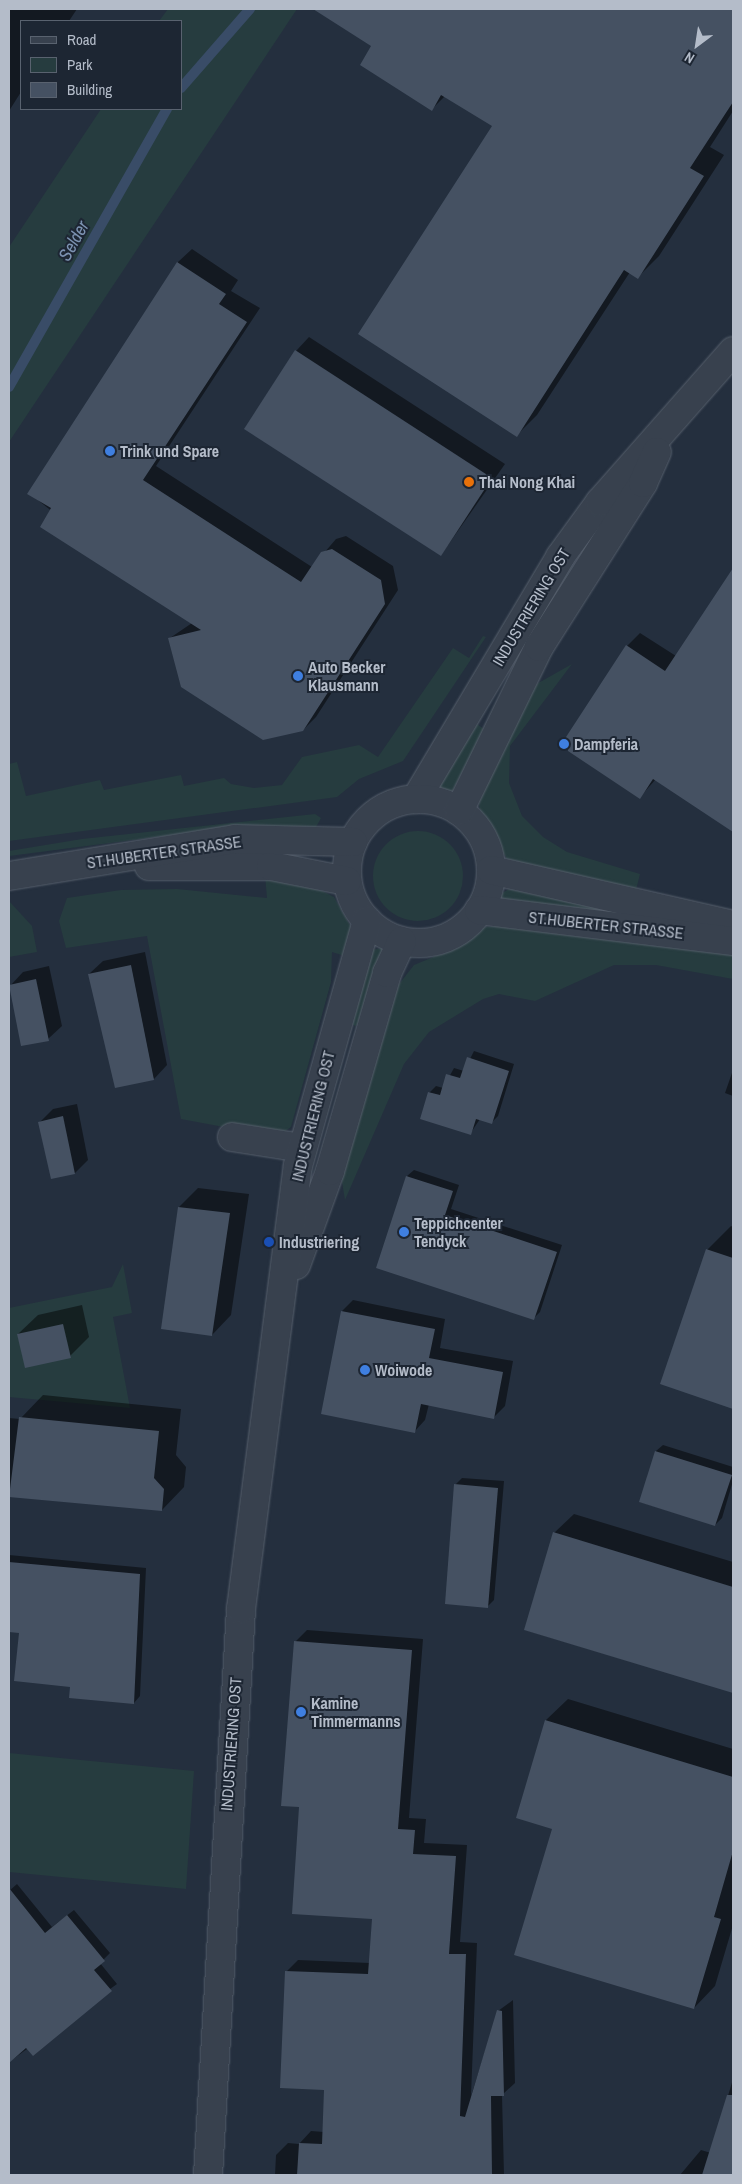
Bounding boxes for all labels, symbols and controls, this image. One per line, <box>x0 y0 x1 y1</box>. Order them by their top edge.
legend <box>20 20 182 110</box>
north arrow <box>672 20 722 70</box>
text: Road <box>67 29 96 50</box>
text: N <box>681 48 697 68</box>
text: Park <box>67 54 92 75</box>
text: Building <box>67 79 112 100</box>
water label: Selder <box>54 217 94 265</box>
place label: Trink und Spare <box>120 441 219 461</box>
marker: Trink und Spare <box>104 445 116 457</box>
place label: Thai Nong Khai <box>479 472 575 492</box>
marker: Thai Nong Khai <box>463 476 475 488</box>
street label: INDUSTRIERING OST <box>488 545 574 669</box>
place label: Auto Becker Klausmann <box>308 657 385 695</box>
marker: Auto Becker Klausmann <box>292 670 304 682</box>
place label: Dampferia <box>574 734 638 754</box>
marker: Dampferia <box>558 738 570 750</box>
street label: ST.HUBERTER STRASSE <box>86 832 242 872</box>
street label: ST.HUBERTER STRASSE <box>528 907 684 943</box>
street label: INDUSTRIERING OST <box>287 1049 339 1183</box>
place label: Teppichcenter Tendyck <box>414 1213 503 1251</box>
marker: Teppichcenter Tendyck <box>398 1226 410 1238</box>
place label: Industriering <box>279 1232 359 1252</box>
marker: Industriering <box>263 1236 275 1248</box>
place label: Woiwode <box>375 1360 432 1380</box>
marker: Woiwode <box>359 1364 371 1376</box>
street label: INDUSTRIERING OST <box>217 1676 245 1812</box>
place label: Kamine Timmermanns <box>311 1693 400 1731</box>
marker: Kamine Timmermanns <box>295 1706 307 1718</box>

